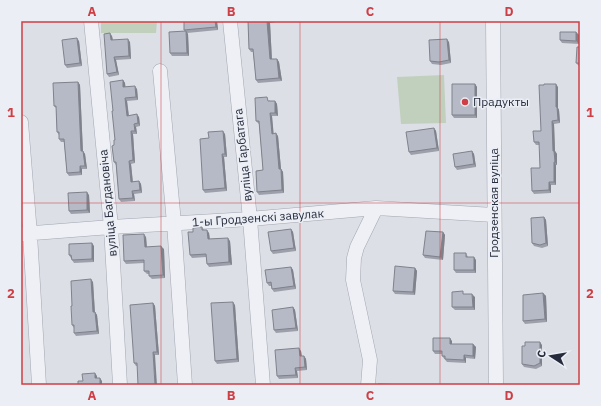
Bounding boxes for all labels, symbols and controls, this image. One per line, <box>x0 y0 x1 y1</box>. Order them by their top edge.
text: A <box>88 3 97 20</box>
text: B <box>227 3 236 20</box>
text: C <box>366 3 375 20</box>
text: D <box>504 3 514 20</box>
place label: Прадукты <box>473 94 529 109</box>
marker: Прадукты <box>460 97 470 107</box>
text: 1 <box>7 104 15 121</box>
text: 1 <box>586 104 594 121</box>
street label: вуліца Гарбатага <box>230 107 255 202</box>
street label: вуліца Багдановіча <box>95 148 120 257</box>
street label: Гродзенская вуліца <box>486 148 501 258</box>
street label: 1-ы Гродзенскі завулак <box>191 205 325 230</box>
text: 2 <box>7 285 15 302</box>
text: 2 <box>586 285 594 302</box>
north arrow <box>531 336 571 376</box>
text: С <box>534 349 549 359</box>
text: A <box>88 387 97 404</box>
text: B <box>227 387 236 404</box>
text: C <box>366 387 375 404</box>
text: D <box>504 387 514 404</box>

